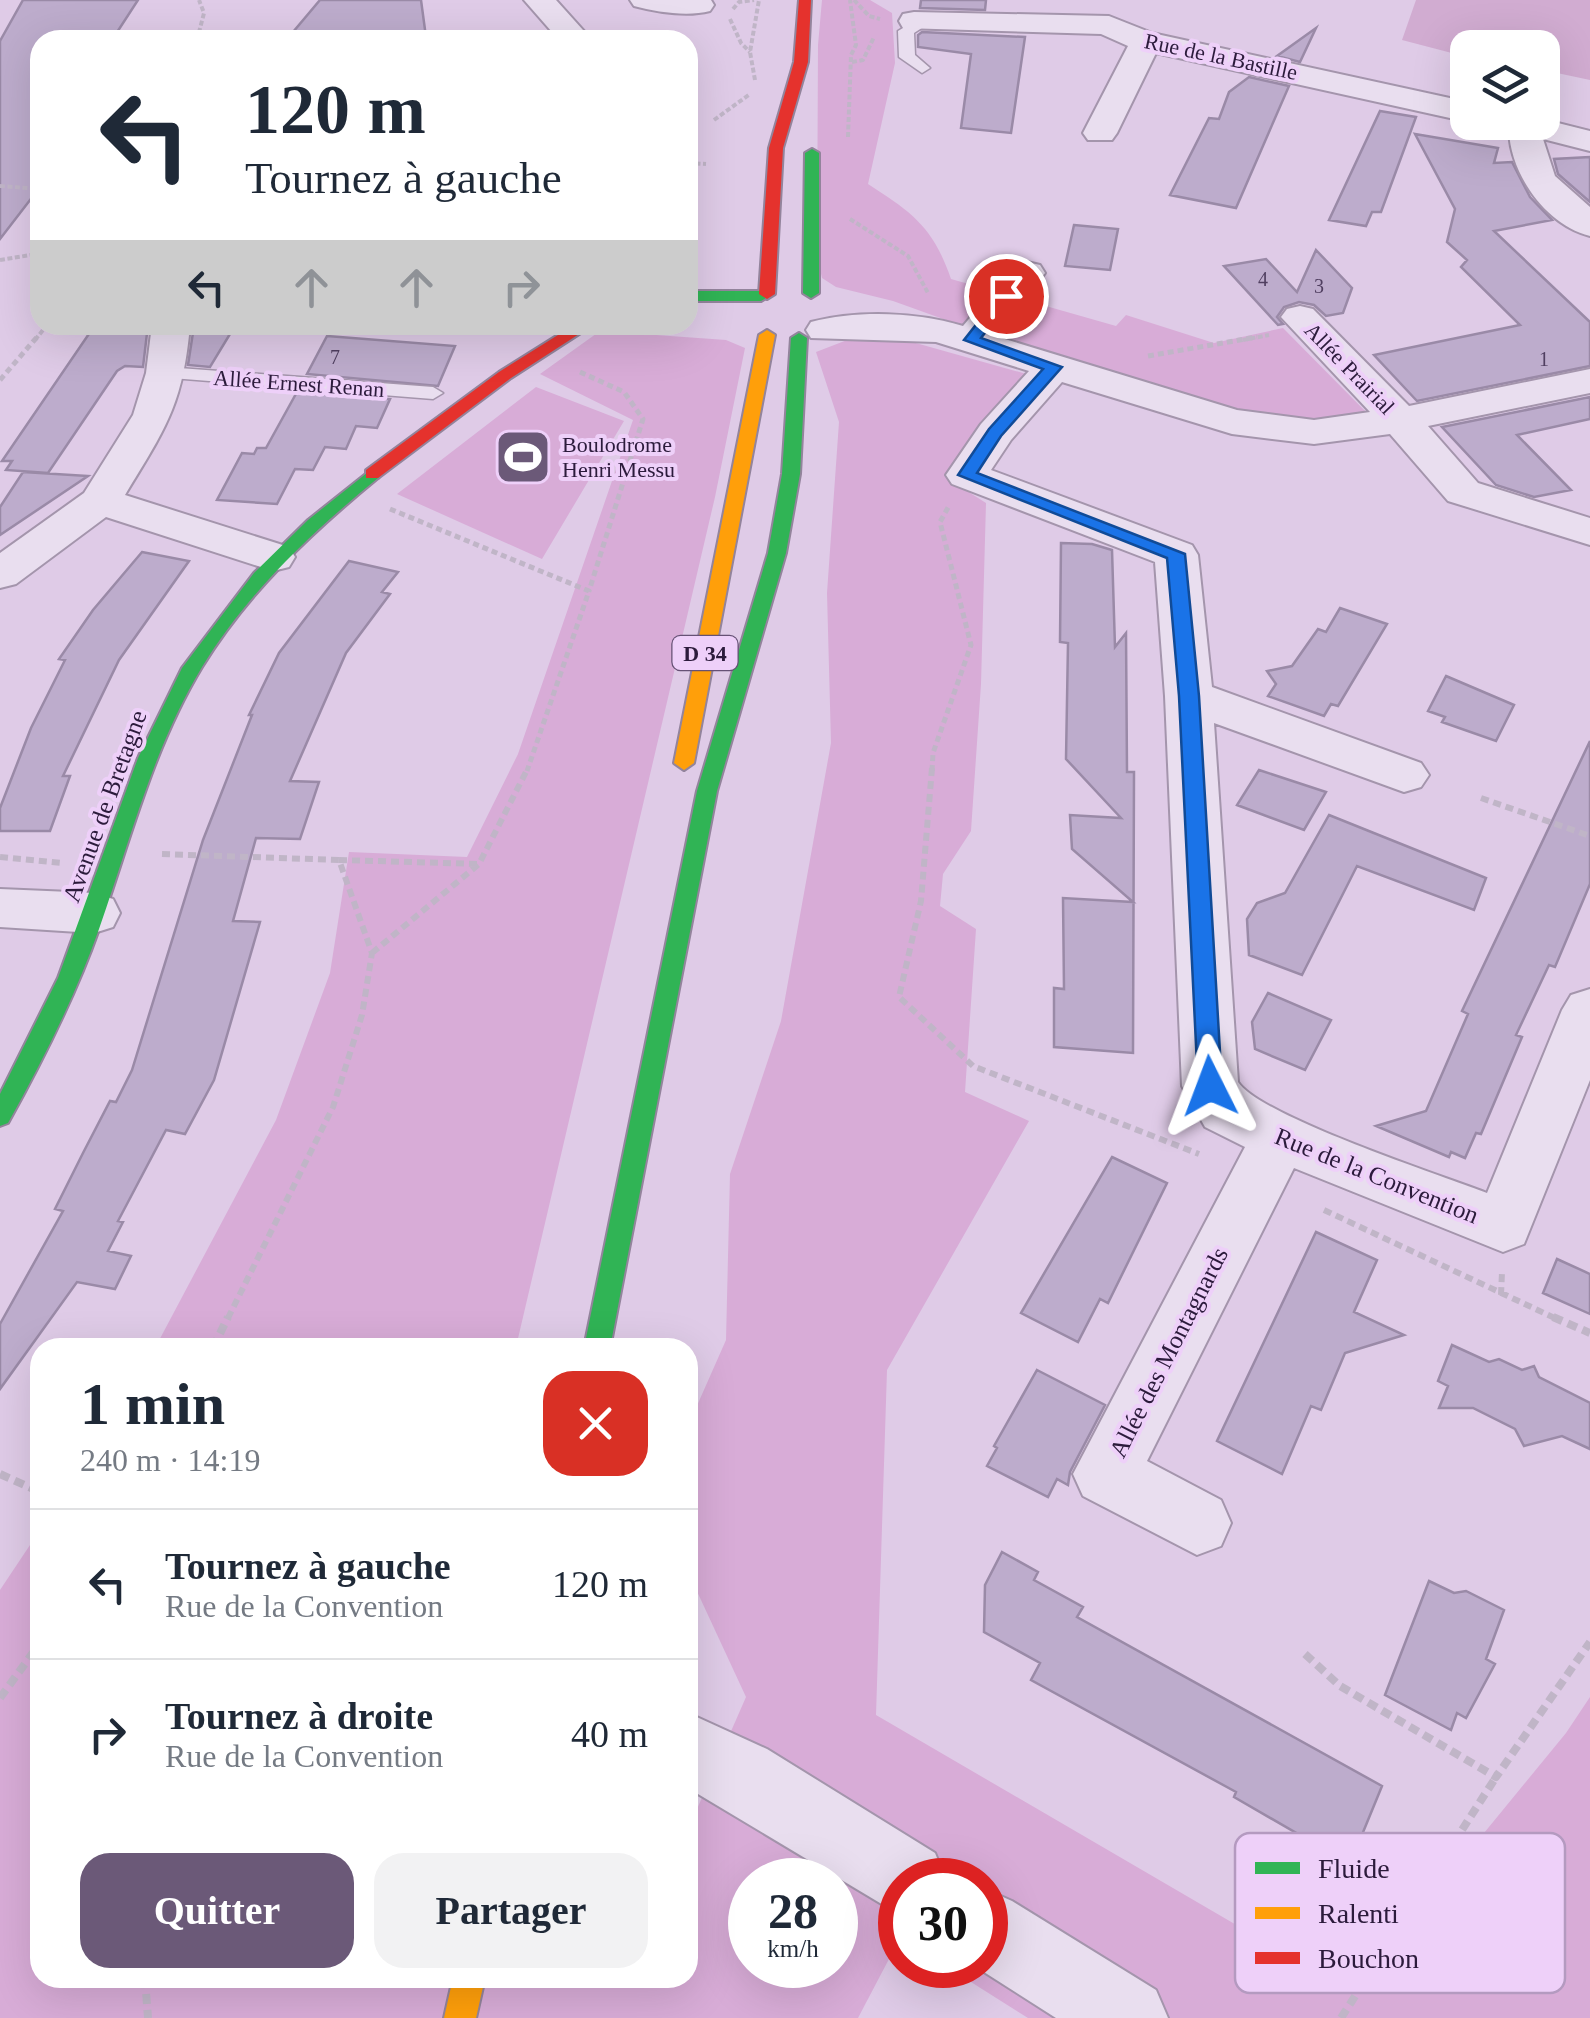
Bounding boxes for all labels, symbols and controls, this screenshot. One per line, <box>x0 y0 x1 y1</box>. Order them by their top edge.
street label: Rue de la Bastille <box>1142 28 1300 85</box>
map controls <box>1450 30 1560 140</box>
button: layers <box>1450 30 1560 140</box>
icon: left <box>80 70 210 200</box>
text: 120 m <box>245 71 426 148</box>
text: Tournez à gauche <box>245 153 562 203</box>
pin <box>964 254 1049 339</box>
icon: left <box>179 260 234 315</box>
icon: ahead <box>284 260 339 315</box>
icon: ahead <box>389 260 444 315</box>
icon: right <box>494 260 549 315</box>
house number: 4 <box>1258 268 1268 290</box>
icon: arrive <box>979 269 1034 324</box>
house number: 3 <box>1314 275 1324 297</box>
street label: Allée Prairial <box>1300 317 1400 419</box>
house number: 7 <box>330 346 340 368</box>
house number: 1 <box>1539 348 1549 370</box>
street label: Allée Ernest Renan <box>213 365 385 402</box>
sports icon: Boulodrome Henri Messu <box>493 427 553 487</box>
place label: Boulodrome Henri Messu <box>562 432 675 482</box>
road number: D 34 <box>672 636 738 670</box>
street label: Avenue de Bretagne <box>57 707 152 906</box>
position arrow <box>1158 1034 1262 1138</box>
street label: Rue de la Convention <box>1271 1122 1483 1229</box>
street label: Allée des Montagnards <box>1104 1243 1233 1462</box>
text: 1 min <box>80 1371 225 1437</box>
button: close <box>543 1371 648 1476</box>
text: 240 m · 14:19 <box>80 1442 260 1478</box>
text: Tournez à gauche <box>165 1545 451 1587</box>
icon: left <box>80 1557 135 1612</box>
text: 120 m <box>552 1563 648 1605</box>
text: Rue de la Convention <box>165 1588 443 1624</box>
text: Tournez à droite <box>165 1695 433 1737</box>
icon: right <box>80 1707 135 1762</box>
text: 40 m <box>571 1713 648 1755</box>
text: Rue de la Convention <box>165 1738 443 1774</box>
legend <box>1235 1833 1565 1993</box>
button: Quitter <box>80 1853 354 1968</box>
button: Partager <box>374 1853 648 1968</box>
text: Fluide <box>1318 1853 1390 1884</box>
speed limit sign: 30 <box>878 1858 1008 1988</box>
text: 28 <box>768 1883 818 1939</box>
text: Ralenti <box>1318 1898 1399 1929</box>
text: km/h <box>767 1935 819 1962</box>
text: Bouchon <box>1318 1943 1419 1974</box>

